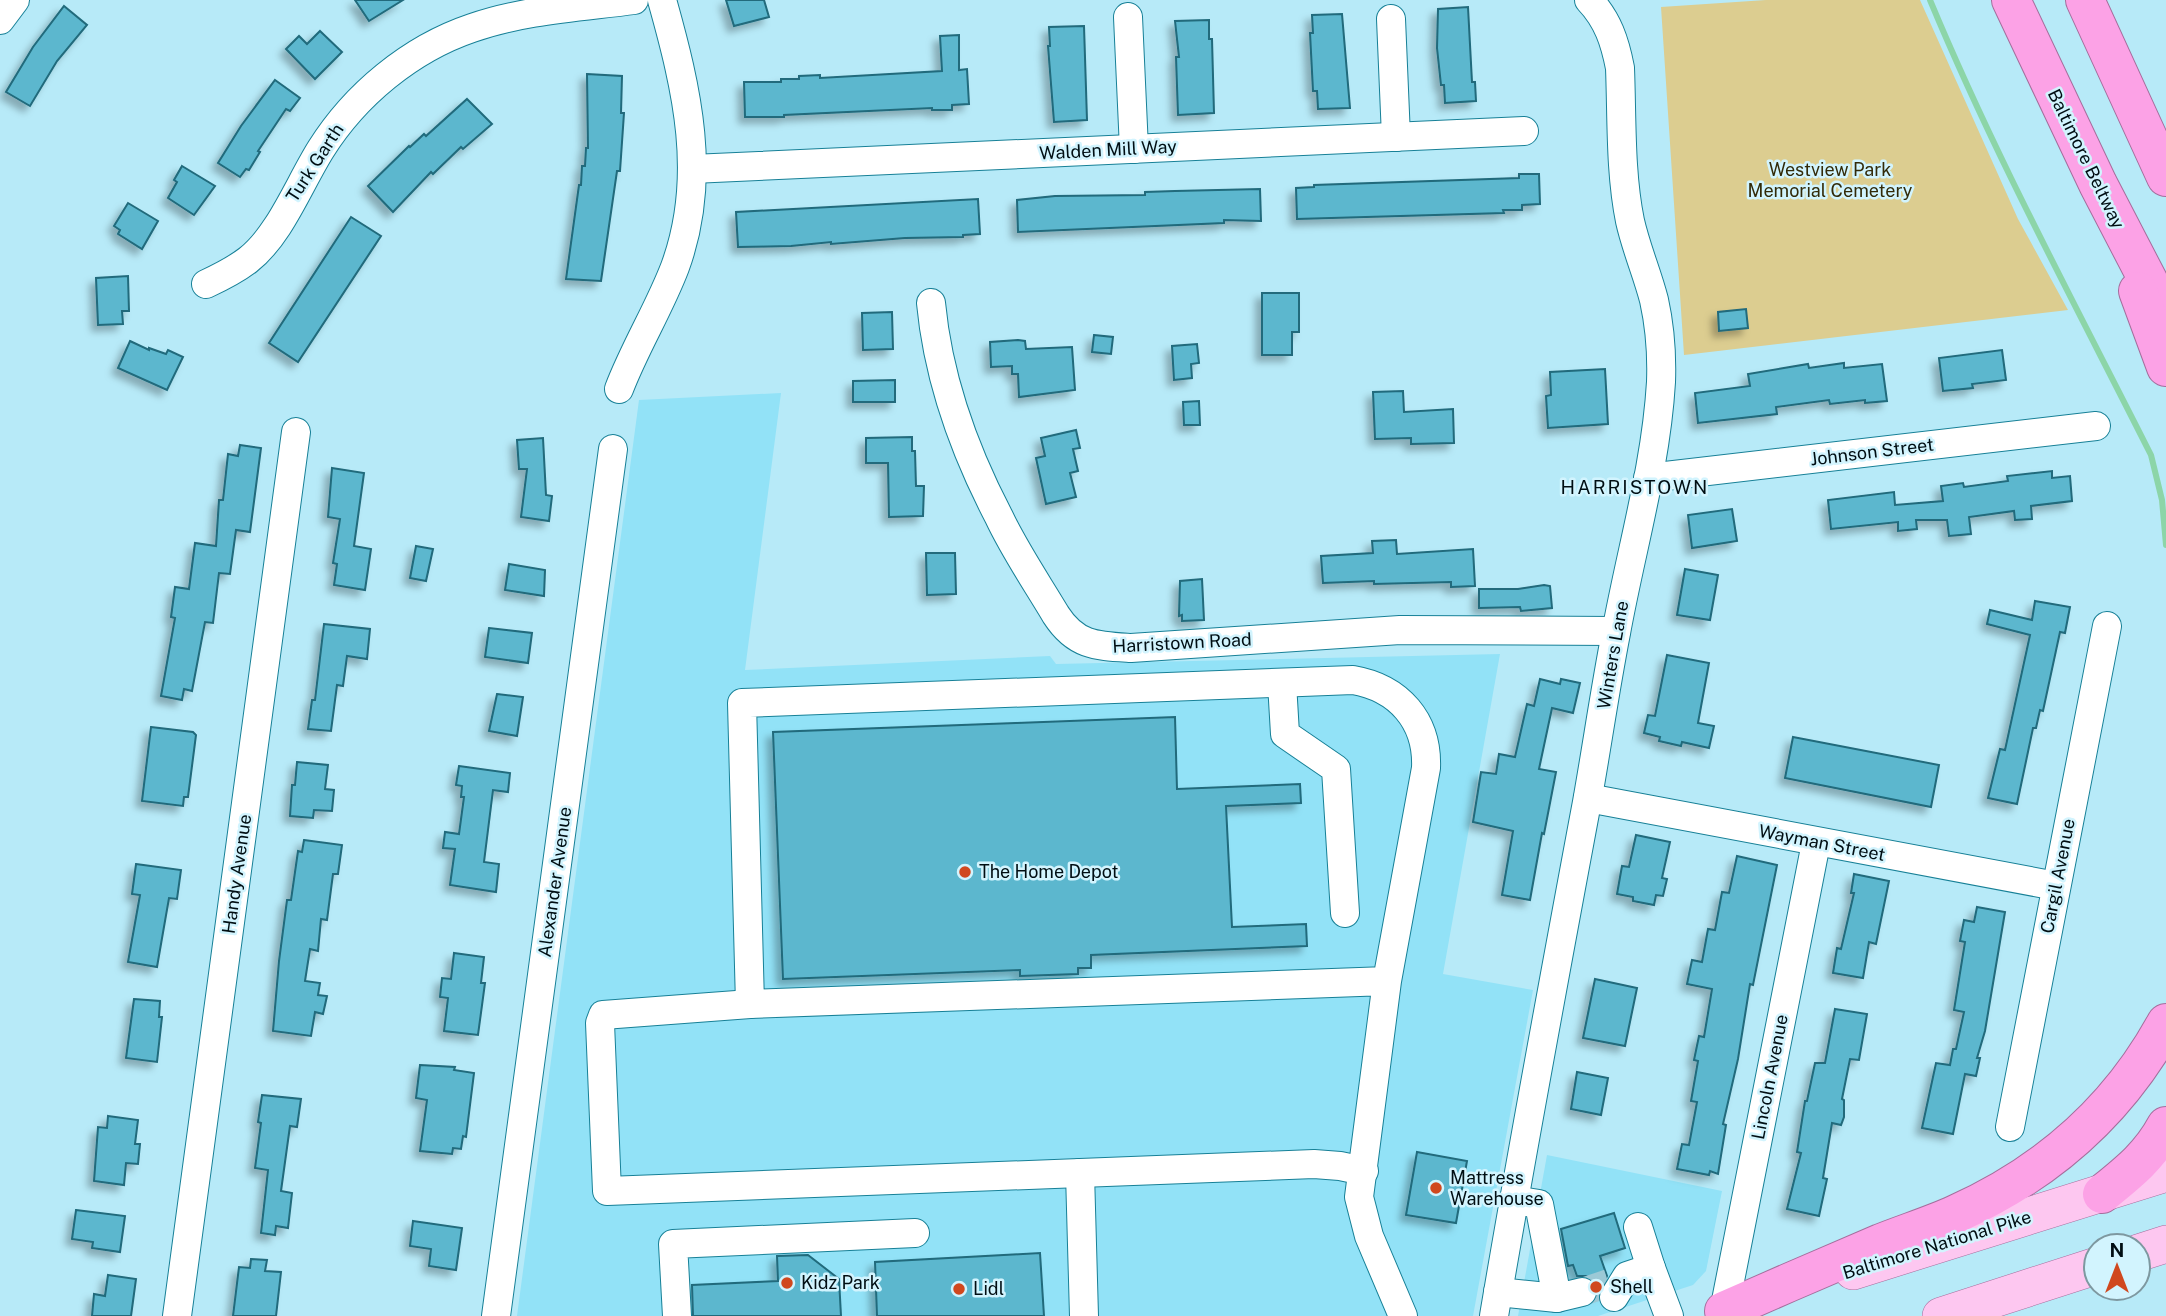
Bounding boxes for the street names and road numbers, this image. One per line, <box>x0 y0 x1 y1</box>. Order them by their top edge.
street label: Baltimore Beltway <box>2044 86 2130 232</box>
street label: Turk Garth <box>282 120 348 206</box>
street label: Walden Mill Way <box>1039 135 1178 164</box>
street label: Johnson Street <box>1809 433 1935 470</box>
street label: Winters Lane <box>1593 599 1632 711</box>
street label: Harristown Road <box>1112 628 1252 657</box>
street label: Alexander Avenue <box>534 805 575 958</box>
street label: Handy Avenue <box>218 813 255 935</box>
street label: Cargil Avenue <box>2036 817 2079 935</box>
street label: Wayman Street <box>1757 820 1887 865</box>
street label: Lincoln Avenue <box>1747 1012 1792 1141</box>
street label: Baltimore National Pike <box>1840 1206 2034 1283</box>

